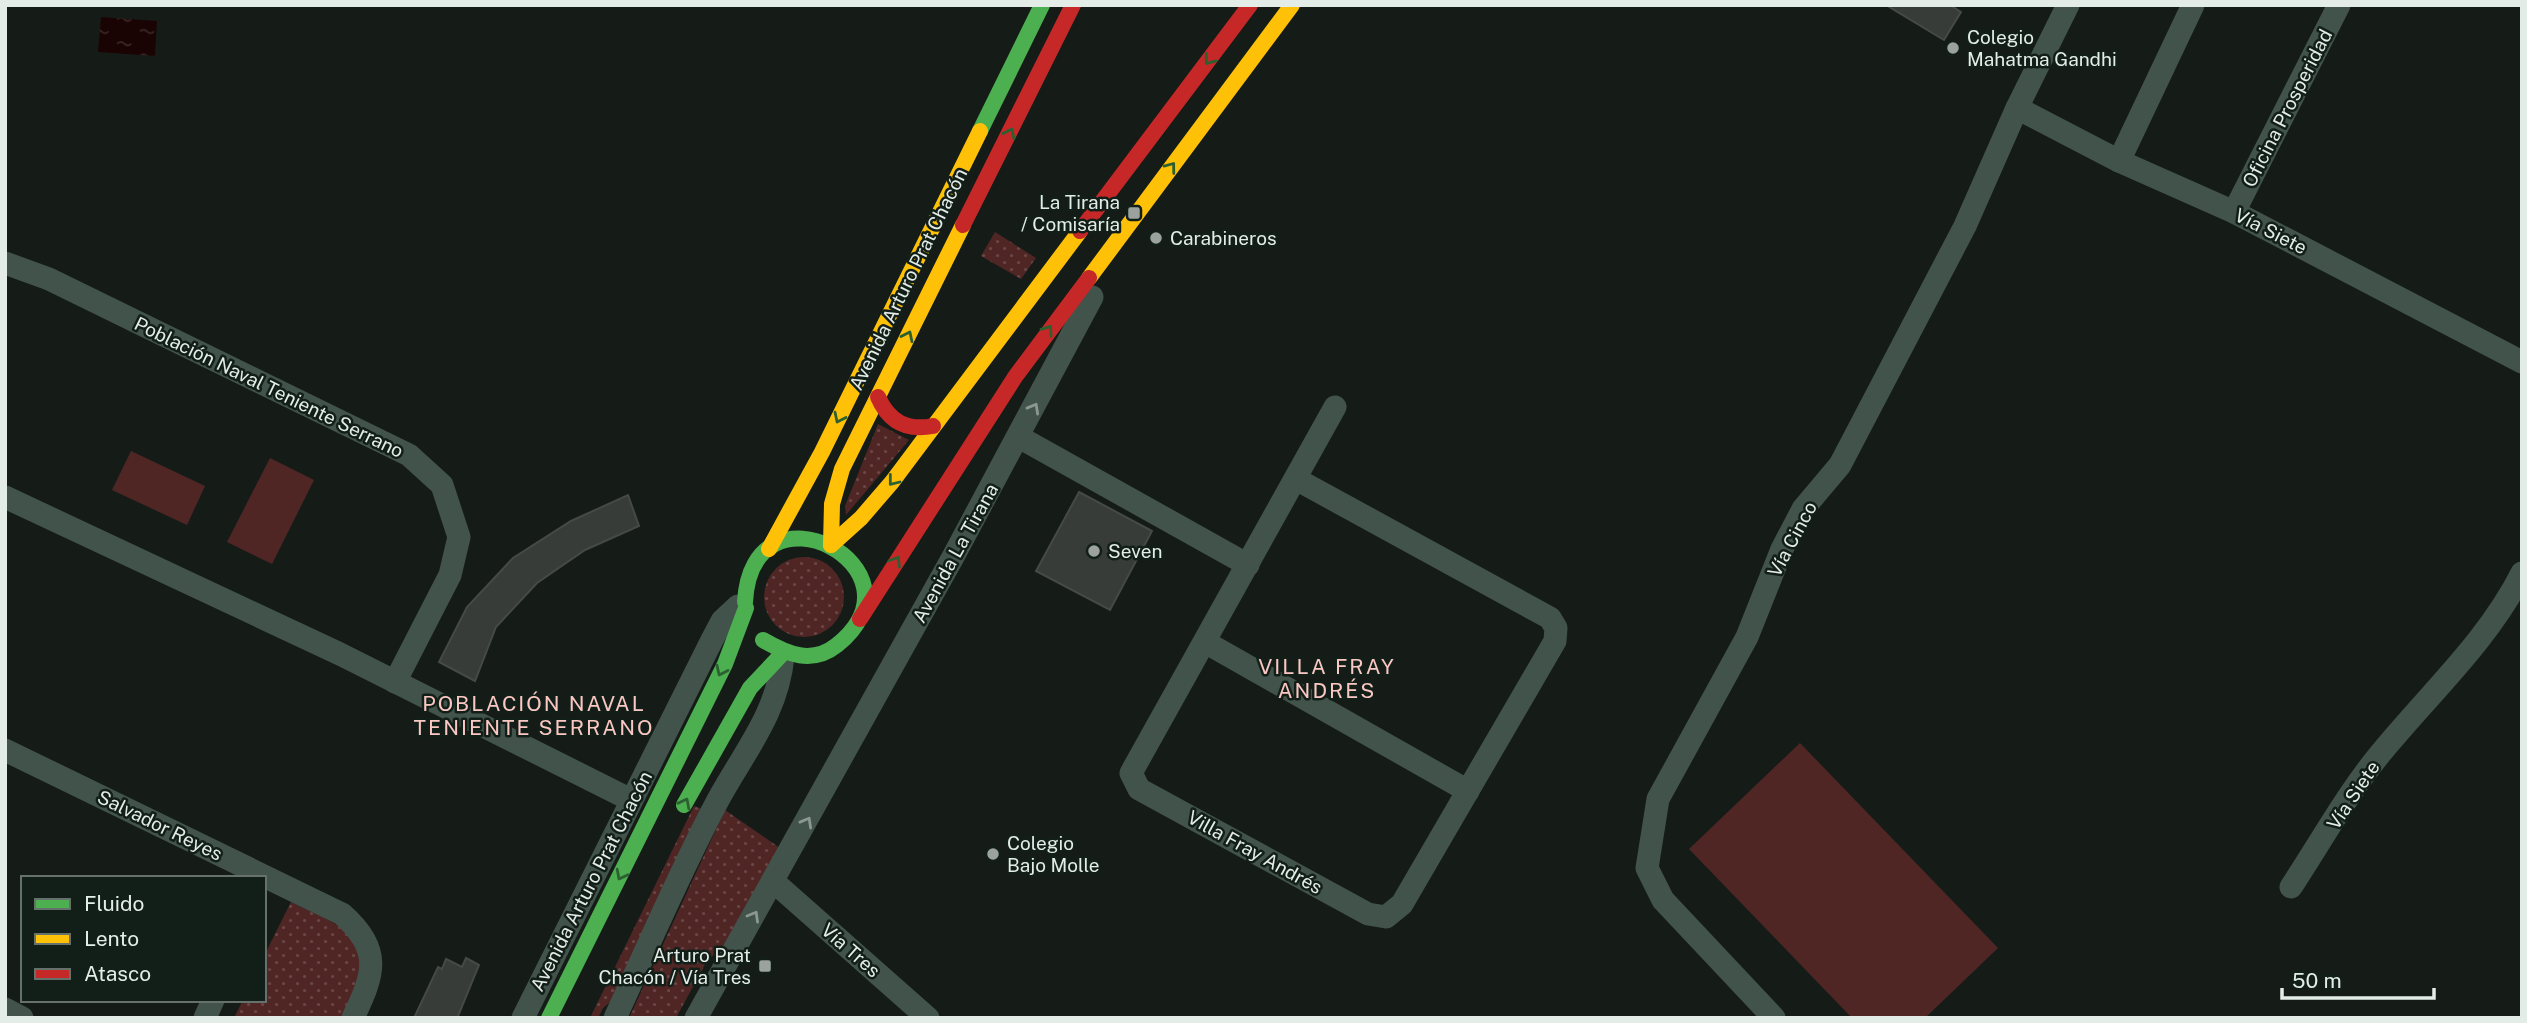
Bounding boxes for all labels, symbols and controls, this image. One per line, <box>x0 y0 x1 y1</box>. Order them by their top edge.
street label: Oficina Prosperidad <box>2238 25 2336 191</box>
place label: Colegio Mahatma Gandhi <box>1967 26 2117 70</box>
marker: Colegio Mahatma Gandhi <box>1945 40 1961 56</box>
one-way arrow <box>1205 52 1217 64</box>
one-way arrow <box>1001 128 1015 140</box>
one-way arrow <box>1162 162 1175 175</box>
street label: Avenida Arturo Prat Chacón <box>845 165 971 393</box>
place label: La Tirana / Comisaría <box>1021 191 1120 235</box>
street label: Vía Siete <box>2231 203 2311 259</box>
marker: La Tirana / Comisaría <box>1126 205 1142 221</box>
place label: Carabineros <box>1170 227 1277 249</box>
marker: Carabineros <box>1148 230 1164 246</box>
street label: Población Naval Teniente Serrano <box>131 312 407 462</box>
one-way arrow <box>1040 325 1052 338</box>
one-way arrow <box>900 331 914 343</box>
one-way arrow <box>1026 403 1039 415</box>
one-way arrow <box>833 411 847 423</box>
one-way arrow <box>888 473 901 485</box>
street label: Avenida La Tirana <box>908 480 1002 626</box>
street label: Vía Cinco <box>1763 498 1821 580</box>
place label: Seven <box>1108 540 1162 562</box>
marker: Seven <box>1086 543 1102 559</box>
one-way arrow <box>888 556 901 569</box>
district label: VILLA FRAY ANDRÉS <box>1258 654 1396 703</box>
one-way arrow <box>716 664 730 676</box>
district label: POBLACIÓN NAVAL TENIENTE SERRANO <box>414 691 654 740</box>
street label: Vía Siete <box>2322 757 2384 833</box>
street label: Avenida Arturo Prat Chacón <box>526 767 656 995</box>
street label: Salvador Reyes <box>94 785 226 865</box>
one-way arrow <box>676 798 690 810</box>
street label: Villa Fray Andrés <box>1184 806 1326 898</box>
one-way arrow <box>799 817 812 829</box>
place label: Colegio Bajo Molle <box>1007 832 1099 876</box>
marker: Colegio Bajo Molle <box>985 846 1001 862</box>
one-way arrow <box>615 868 629 880</box>
legend <box>21 876 266 1002</box>
text: Fluido <box>84 891 144 916</box>
one-way arrow <box>746 910 759 923</box>
street label: Vía Tres <box>817 919 885 981</box>
text: Lento <box>84 926 139 951</box>
place label: Arturo Prat Chacón / Vía Tres <box>598 944 751 988</box>
scale bar <box>2282 956 2434 1000</box>
marker: Arturo Prat Chacón / Vía Tres <box>757 958 773 974</box>
text: Atasco <box>84 961 151 986</box>
text: 50 m <box>2292 968 2342 993</box>

